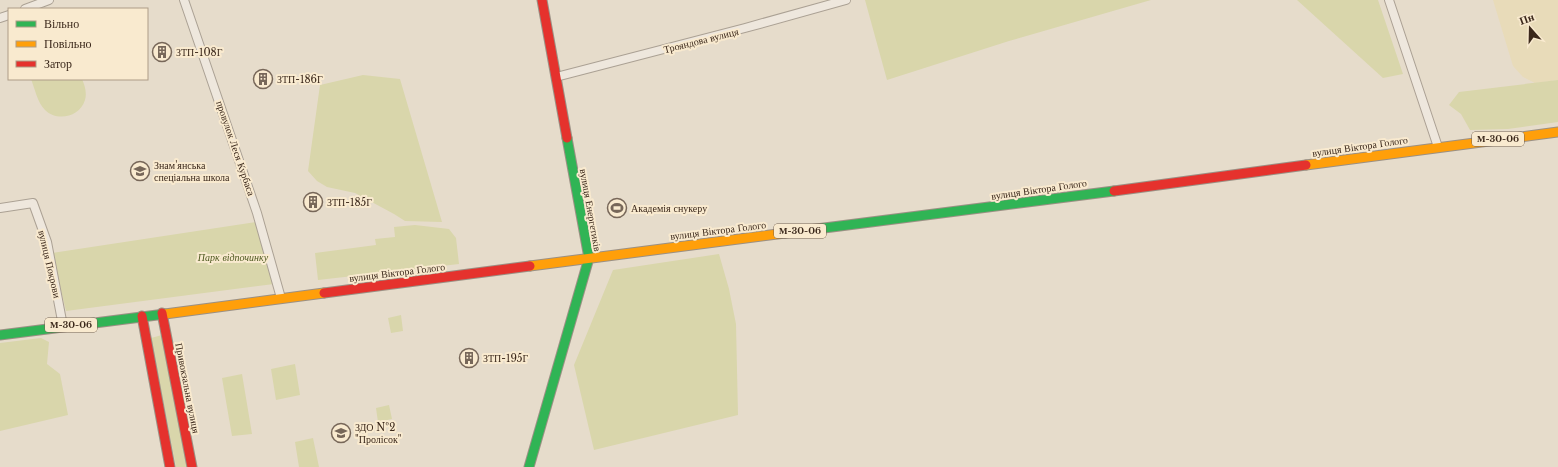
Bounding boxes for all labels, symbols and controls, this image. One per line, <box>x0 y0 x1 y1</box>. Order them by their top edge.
legend <box>8 8 148 80</box>
north arrow <box>1510 8 1550 48</box>
text: Пн <box>1517 9 1537 28</box>
text: Вільно <box>44 16 79 31</box>
street label: Трояндова вулиця <box>662 25 740 56</box>
text: Повільно <box>44 36 92 51</box>
building icon: ЗТП-108Г <box>151 41 173 63</box>
place label: ЗТП-108Г <box>176 46 223 59</box>
text: Затор <box>44 56 72 71</box>
building icon: ЗТП-186Г <box>252 68 274 90</box>
place label: ЗТП-186Г <box>277 73 323 86</box>
street label: провулок Леся Курбаса <box>213 99 258 198</box>
road number: М-30-06 <box>1472 132 1524 146</box>
street label: вулиця Віктора Голого <box>1311 133 1409 160</box>
place label: Знам'янська спеціальна школа <box>154 159 230 184</box>
school or university icon: Знам'янська спеціальна школа <box>129 160 151 182</box>
street label: вулиця Енергетиків <box>577 168 604 253</box>
street label: вулиця Віктора Голого <box>990 176 1088 203</box>
building icon: ЗТП-185Г <box>302 191 324 213</box>
place label: ЗТП-185Г <box>327 196 372 209</box>
sports icon: Академія снукеру <box>606 197 628 219</box>
place label: Академія снукеру <box>631 202 707 215</box>
street label: вулиця Віктора Голого <box>669 218 767 243</box>
road number: М-30-06 <box>774 224 826 238</box>
street label: вулиця Покрови <box>35 229 64 300</box>
park label: Парк відпочинку <box>197 251 269 264</box>
street label: вулиця Віктора Голого <box>348 260 446 285</box>
road number: М-30-06 <box>45 318 97 332</box>
street label: Привокзальна вулиця <box>172 342 203 435</box>
building icon: ЗТП-195Г <box>458 347 480 369</box>
place label: ЗТП-195Г <box>483 352 529 365</box>
place label: ЗДО №2 "Пролісок" <box>355 421 402 446</box>
school or university icon: ЗДО №2 "Пролісок" <box>330 422 352 444</box>

